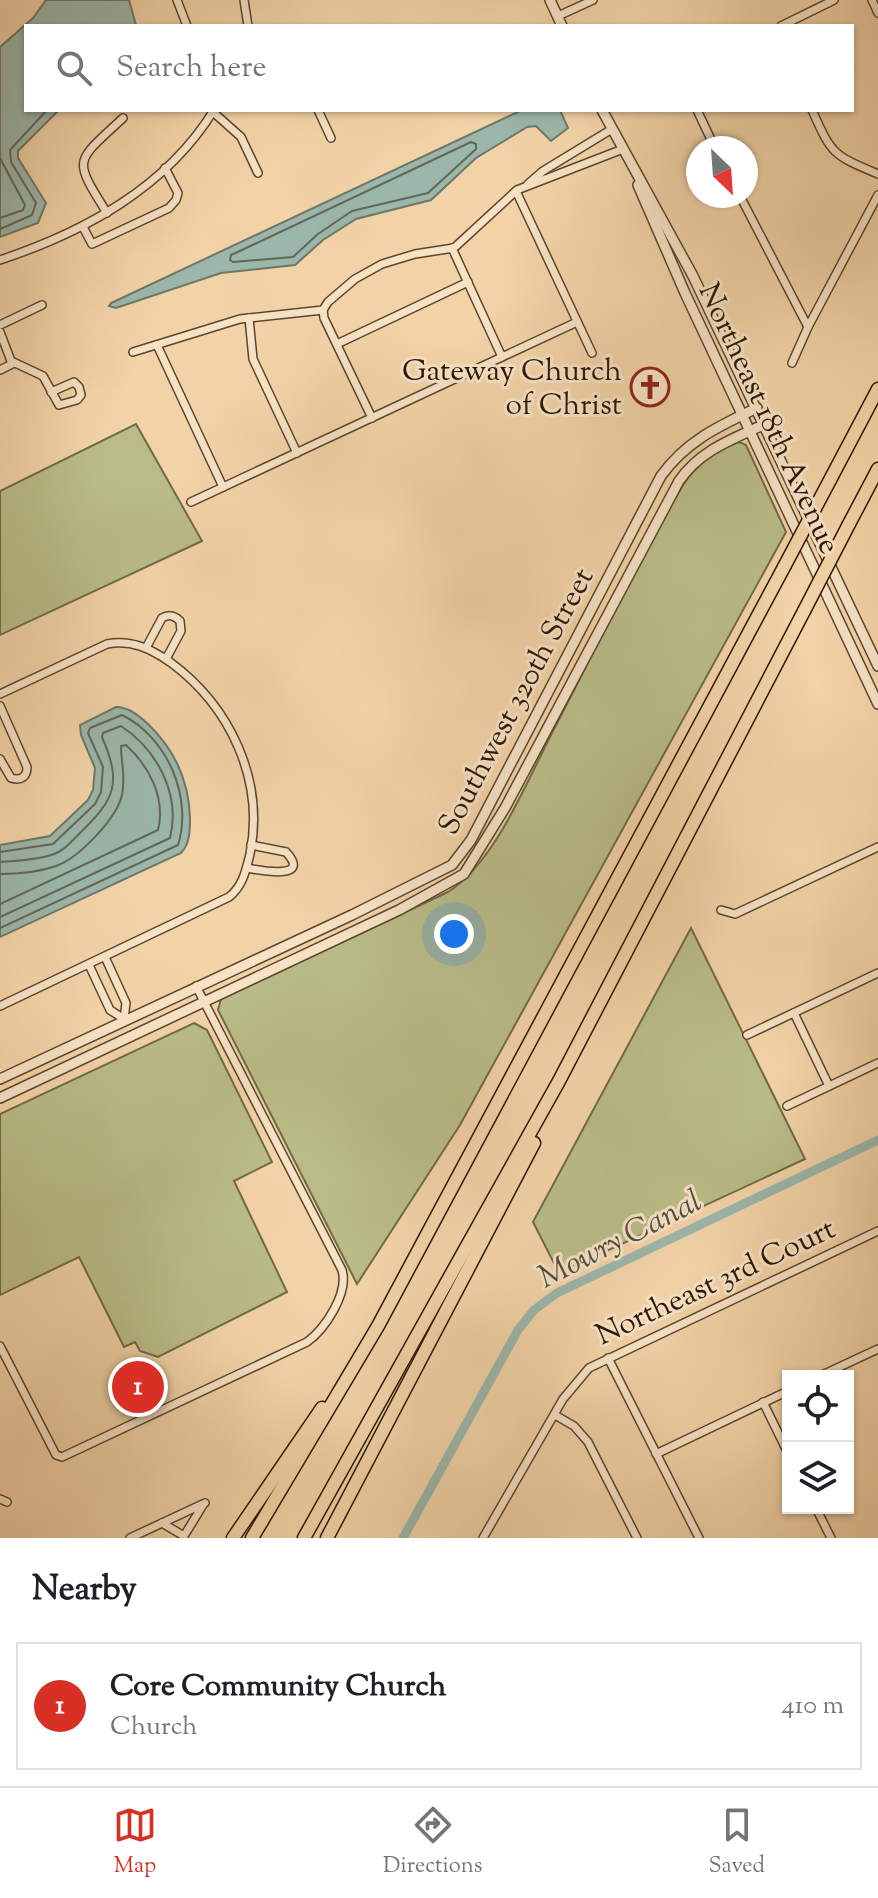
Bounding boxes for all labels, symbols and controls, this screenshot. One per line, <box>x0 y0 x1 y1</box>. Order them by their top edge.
search box <box>24 24 854 112</box>
icon: search <box>52 46 96 90</box>
text: Search here <box>116 47 266 90</box>
north arrow <box>686 136 758 208</box>
street label: Northeast 18th Avenue <box>686 276 849 562</box>
place label: Gateway Church of Christ <box>402 351 622 428</box>
church icon: Gateway Church of Christ <box>629 366 671 408</box>
street label: Southwest 320th Street <box>429 561 606 843</box>
your location <box>434 914 474 954</box>
water label: Mowry Canal <box>531 1180 710 1302</box>
street label: Northeast 3rd Court <box>589 1209 843 1358</box>
pin: 1 <box>112 1357 164 1417</box>
map controls <box>782 1370 854 1514</box>
button: locate <box>782 1370 854 1442</box>
button: layers <box>782 1442 854 1514</box>
text: Nearby <box>32 1566 137 1615</box>
text: Core Community Church <box>110 1666 446 1709</box>
text: 1 <box>56 1688 64 1725</box>
text: 410 m <box>782 1688 844 1725</box>
text: Church <box>110 1709 198 1746</box>
tab: Map <box>113 1803 157 1883</box>
tab: Directions <box>383 1803 482 1883</box>
tab: Saved <box>708 1803 765 1883</box>

